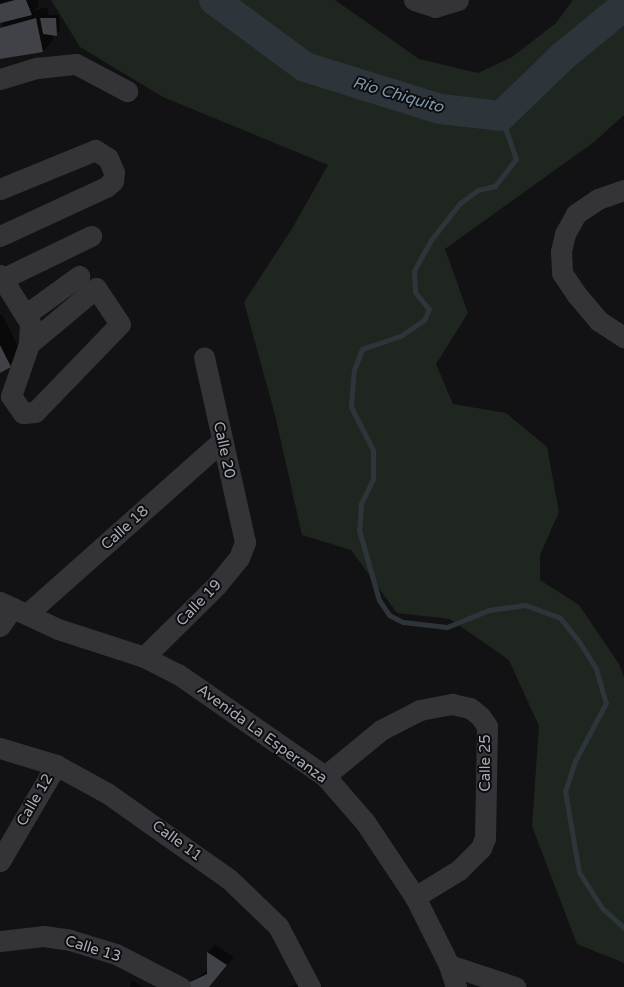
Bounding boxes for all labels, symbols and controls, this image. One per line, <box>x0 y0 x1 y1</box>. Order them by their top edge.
water label: Río Chiquito <box>350 73 446 117</box>
street label: Calle 20 <box>209 420 239 480</box>
street label: Calle 18 <box>98 502 152 554</box>
street label: Calle 19 <box>173 576 225 630</box>
street label: Avenida La Esperanza <box>193 681 331 787</box>
street label: Calle 25 <box>477 734 495 792</box>
street label: Calle 12 <box>13 771 57 829</box>
street label: Calle 11 <box>148 817 206 865</box>
street label: Calle 13 <box>63 932 123 966</box>

